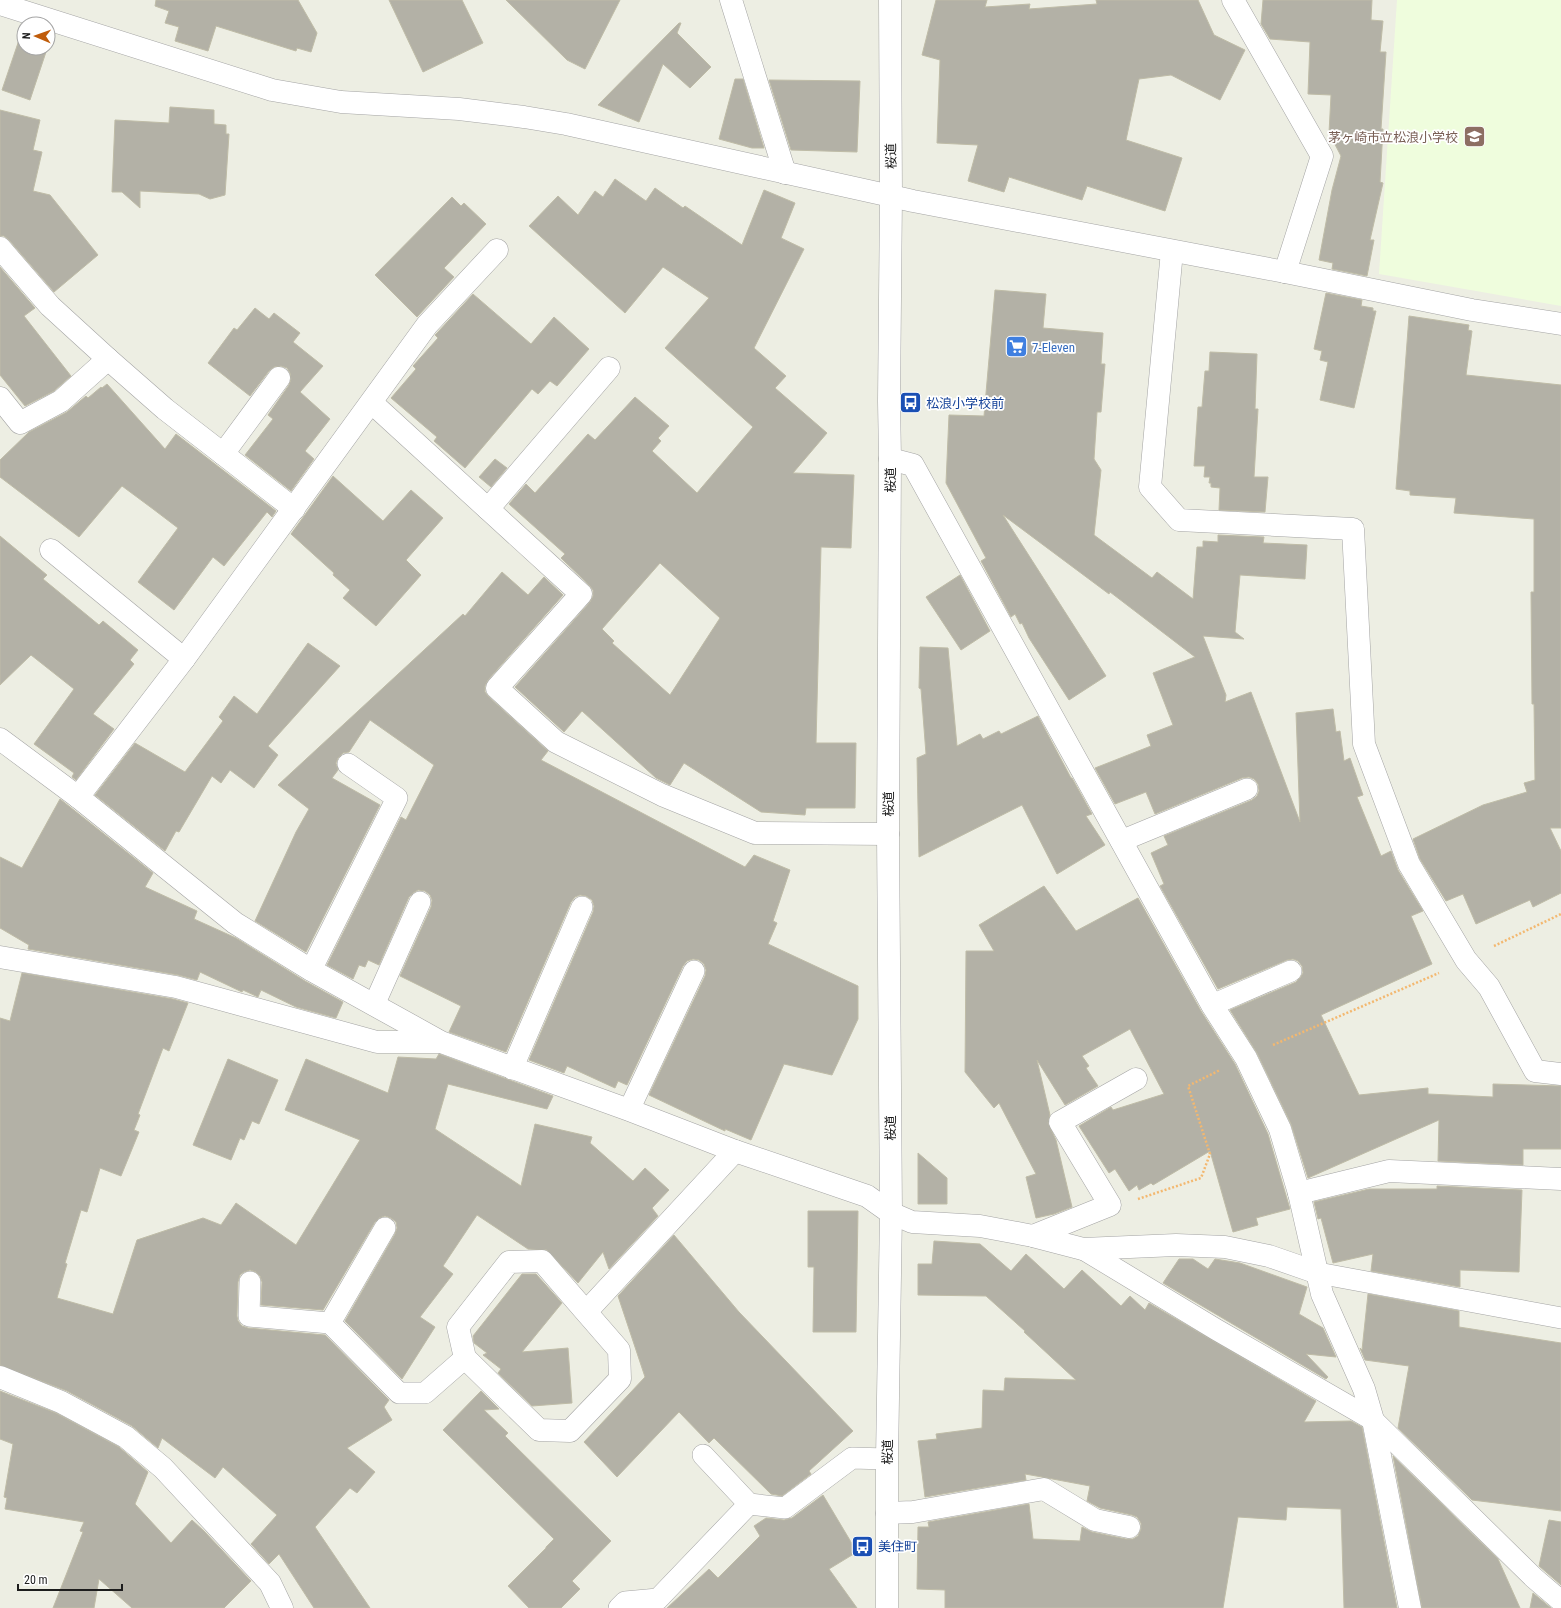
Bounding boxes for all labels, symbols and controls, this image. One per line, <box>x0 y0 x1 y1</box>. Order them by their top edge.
north arrow <box>16 16 56 56</box>
text: N <box>20 32 33 39</box>
school or university icon: 茅ヶ崎市立松浪小学校 <box>1461 124 1487 150</box>
place label: 茅ヶ崎市立松浪小学校 <box>1328 130 1458 145</box>
street label: 桜道 <box>883 143 899 169</box>
supermarket icon: 7-Eleven <box>1003 334 1029 360</box>
place label: 7-Eleven <box>1032 340 1075 355</box>
bus stop icon: 松浪小学校前 <box>897 390 923 416</box>
place label: 松浪小学校前 <box>926 396 1004 411</box>
street label: 桜道 <box>883 467 898 493</box>
street label: 桜道 <box>881 791 896 817</box>
street label: 桜道 <box>883 1115 898 1141</box>
street label: 桜道 <box>880 1439 895 1465</box>
bus stop icon: 美住町 <box>850 1533 876 1559</box>
place label: 美住町 <box>878 1539 917 1554</box>
scale bar <box>18 1566 122 1592</box>
text: 20 m <box>24 1573 48 1587</box>

